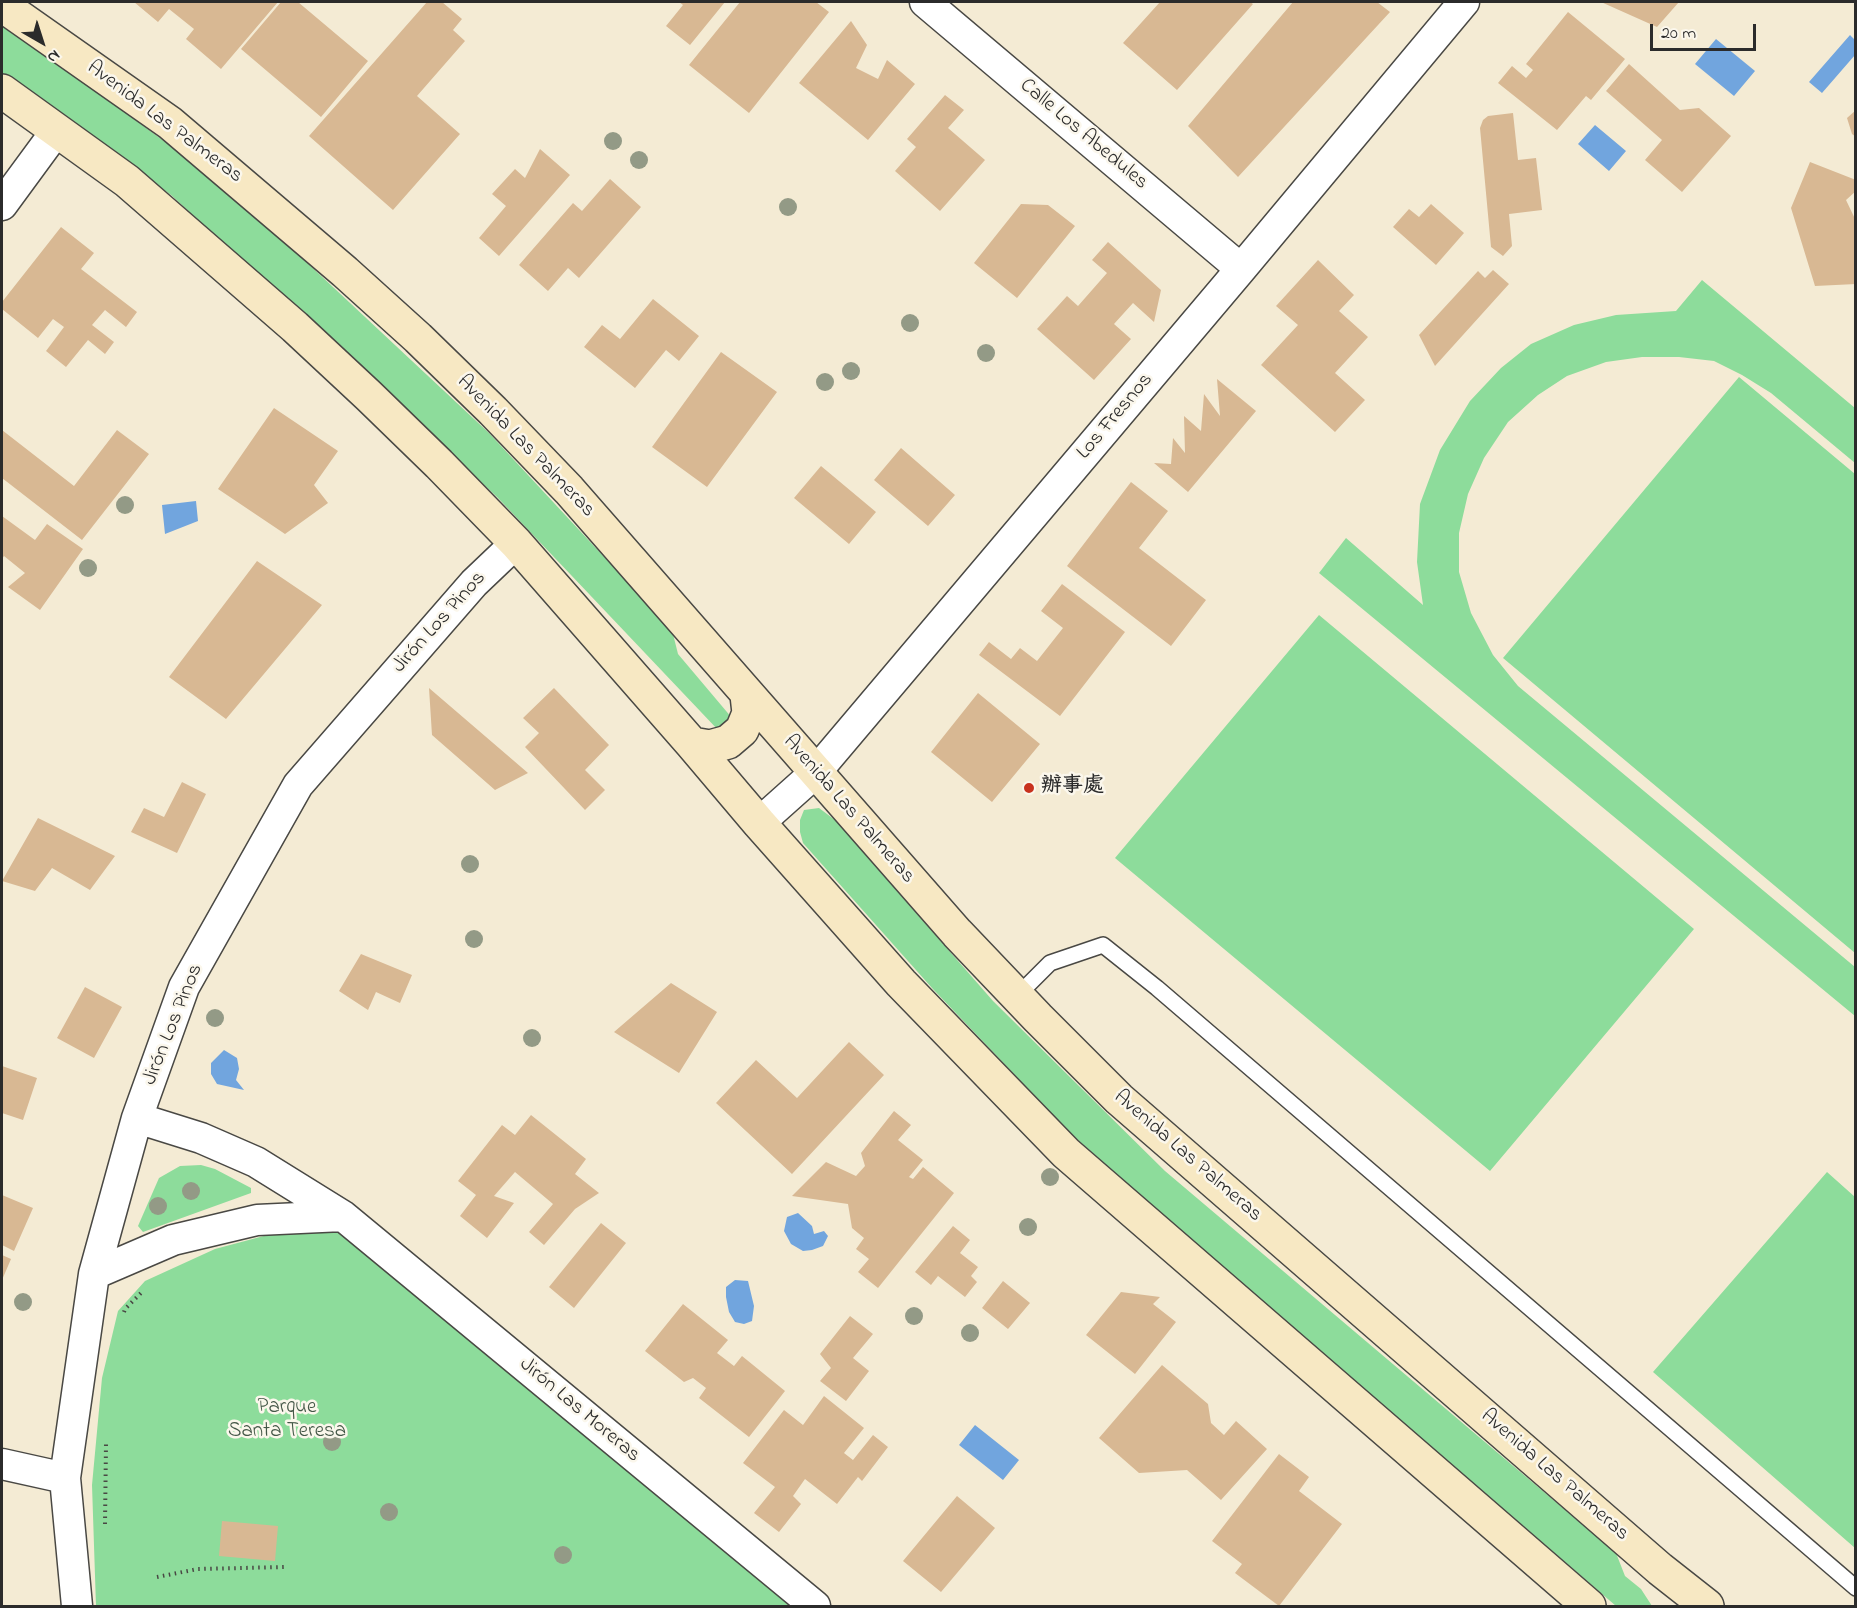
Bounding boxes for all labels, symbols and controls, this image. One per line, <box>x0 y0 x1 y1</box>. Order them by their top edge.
north arrow <box>12 12 72 72</box>
scale bar <box>1653 12 1760 50</box>
text: 20 m <box>1661 21 1696 47</box>
text: N <box>42 43 65 69</box>
street label: Avenida Las Palmeras <box>81 56 247 190</box>
street label: Calle Los Abedules <box>1014 74 1152 196</box>
street label: Los Fresnos <box>1073 369 1159 465</box>
street label: Avenida Las Palmeras <box>450 370 600 524</box>
street label: Jirón Los Pinos <box>388 567 492 679</box>
street label: Avenida Las Palmeras <box>777 731 919 889</box>
place label: 辦事處 <box>1041 775 1104 801</box>
marker: 辦事處 <box>1022 781 1036 795</box>
street label: Jirón Los Pinos <box>138 961 210 1089</box>
street label: Avenida Las Palmeras <box>1108 1086 1266 1228</box>
street label: Jirón Las Moreras <box>513 1353 645 1469</box>
park label: Parque Santa Teresa <box>228 1396 346 1446</box>
street label: Avenida Las Palmeras <box>1475 1405 1633 1547</box>

